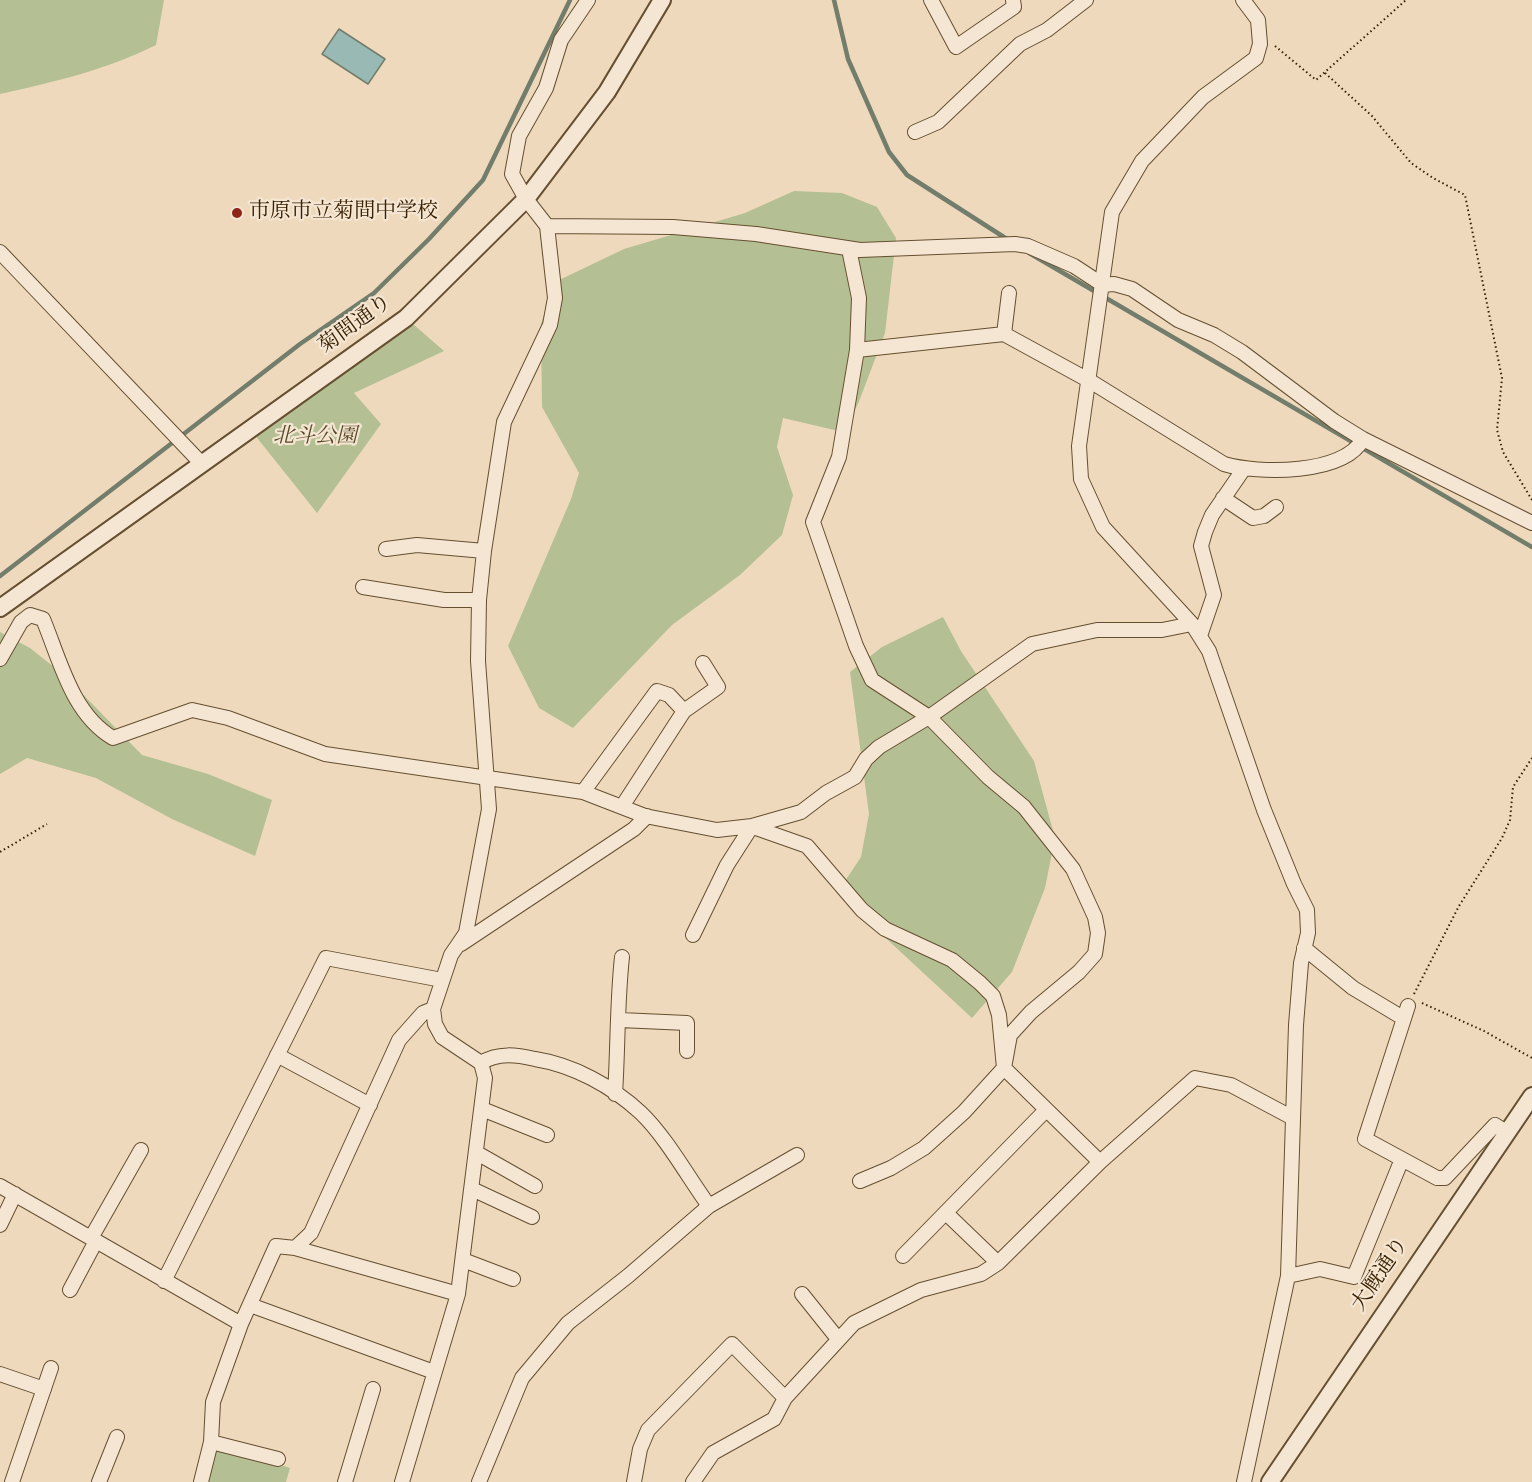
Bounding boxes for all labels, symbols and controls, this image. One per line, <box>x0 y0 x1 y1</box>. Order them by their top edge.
place label: 市原市立菊間中学校 <box>249 200 438 226</box>
marker: 市原市立菊間中学校 <box>230 206 244 220</box>
street label: 菊間通り <box>315 290 397 360</box>
park label: 北斗公園 <box>273 425 357 451</box>
street label: 大厩通り <box>1347 1233 1415 1317</box>

